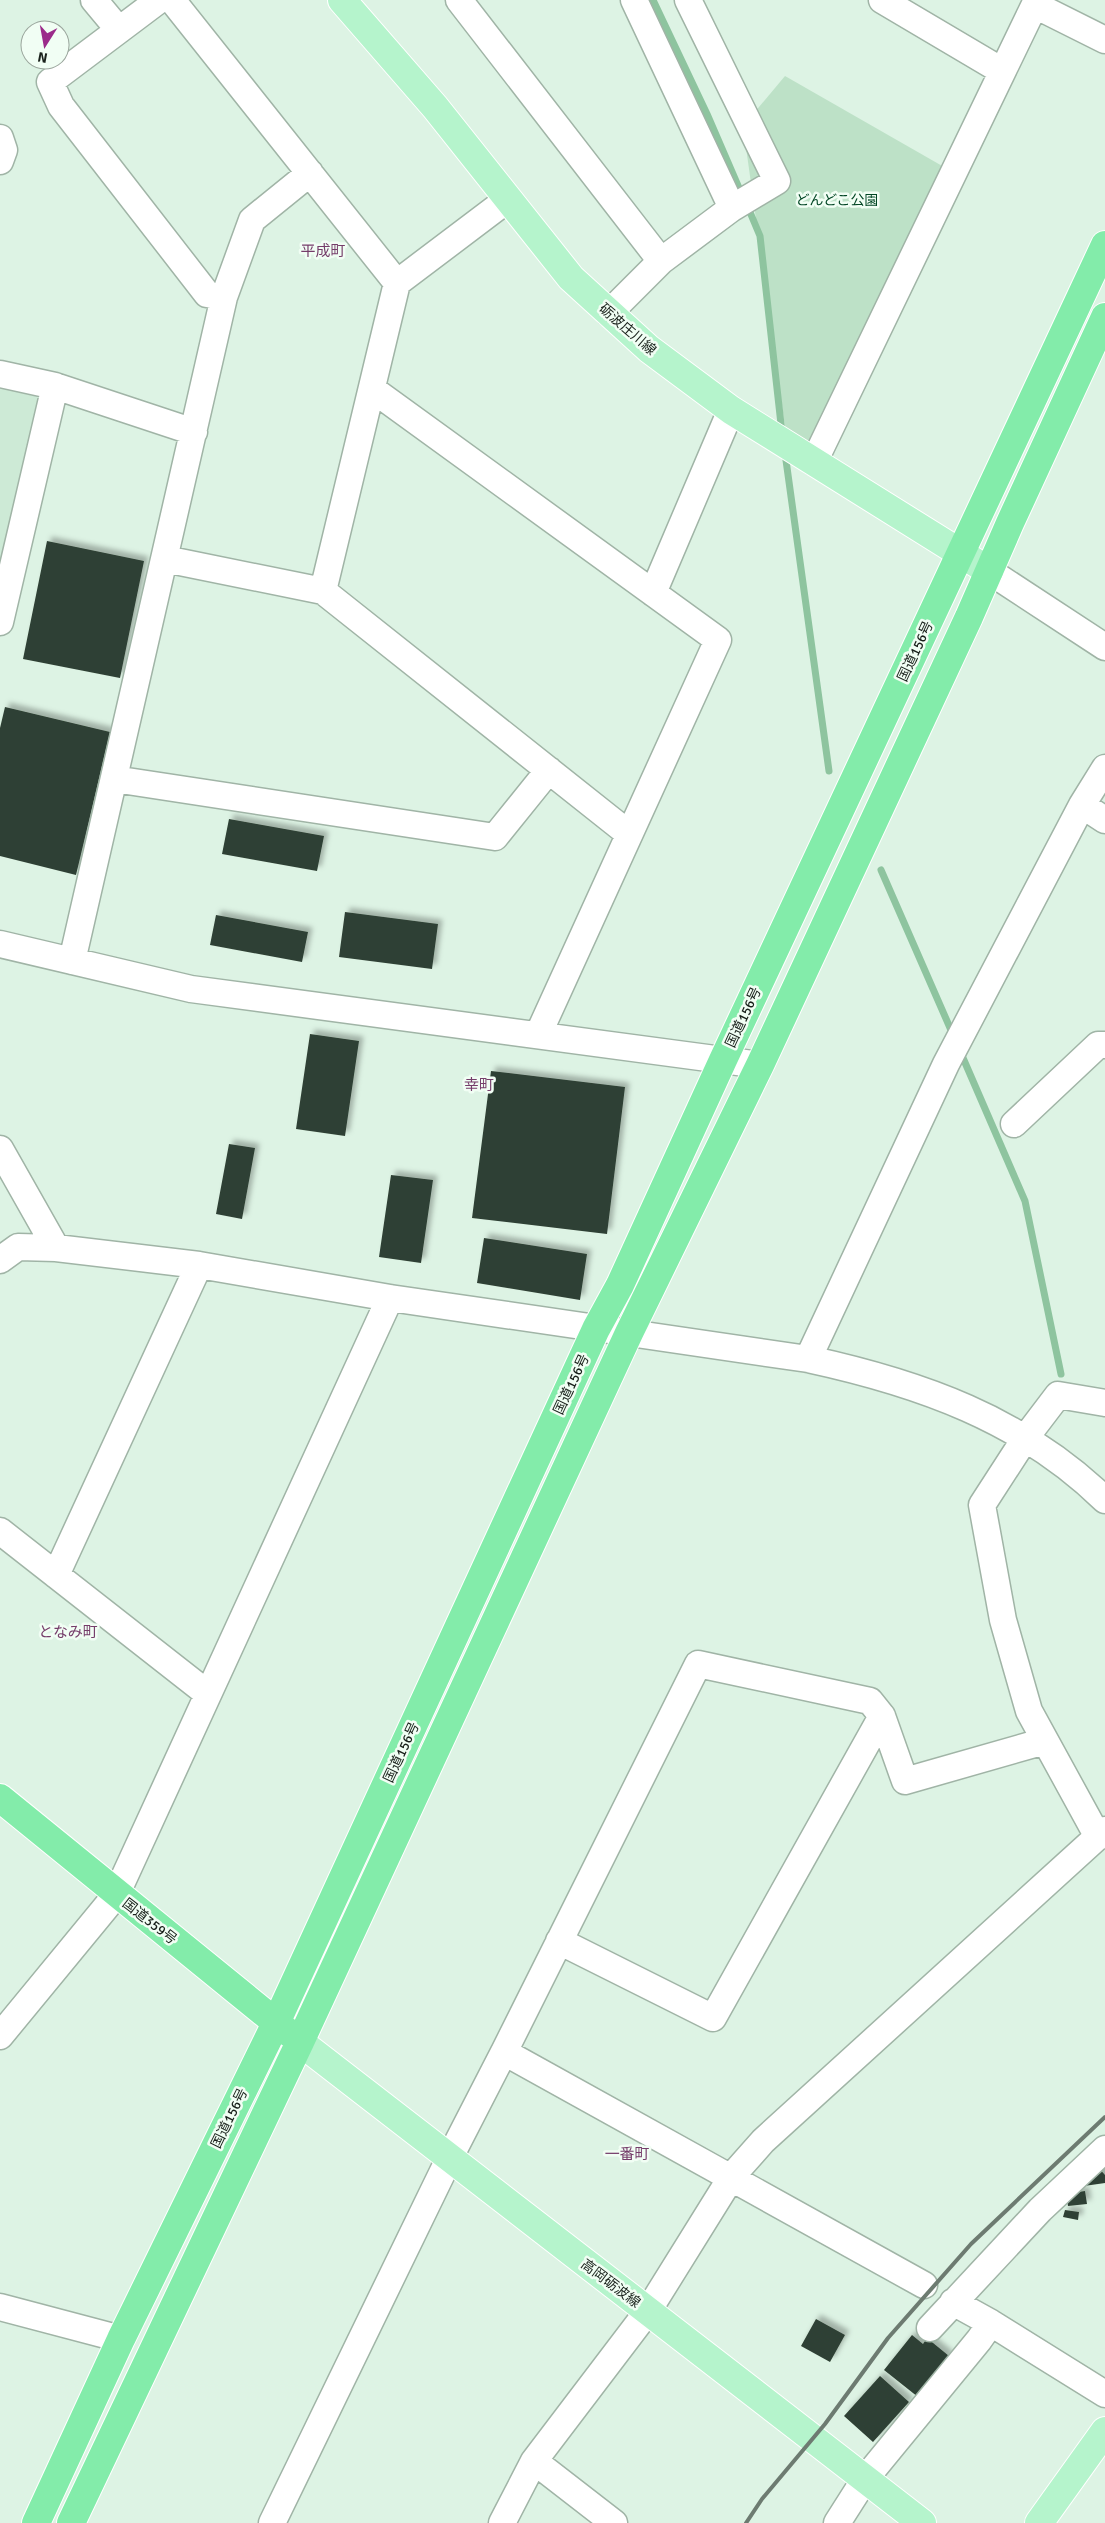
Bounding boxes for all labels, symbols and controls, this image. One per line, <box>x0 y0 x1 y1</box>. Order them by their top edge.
north arrow <box>20 20 70 70</box>
text: N <box>36 48 49 67</box>
park label: どんどこ公園 <box>795 192 879 209</box>
district label: 平成町 <box>300 242 346 260</box>
street label: 砺波庄川線 <box>596 300 660 359</box>
street label: 国道156号 <box>894 618 937 684</box>
street label: 国道156号 <box>722 984 765 1050</box>
district label: 幸町 <box>464 1076 494 1094</box>
street label: 国道156号 <box>550 1351 593 1417</box>
district label: となみ町 <box>38 1623 98 1641</box>
street label: 国道156号 <box>380 1719 423 1785</box>
street label: 国道359号 <box>119 1895 180 1948</box>
street label: 国道156号 <box>208 2085 251 2151</box>
district label: 一番町 <box>604 2145 650 2163</box>
street label: 高岡砺波線 <box>578 2256 644 2311</box>

